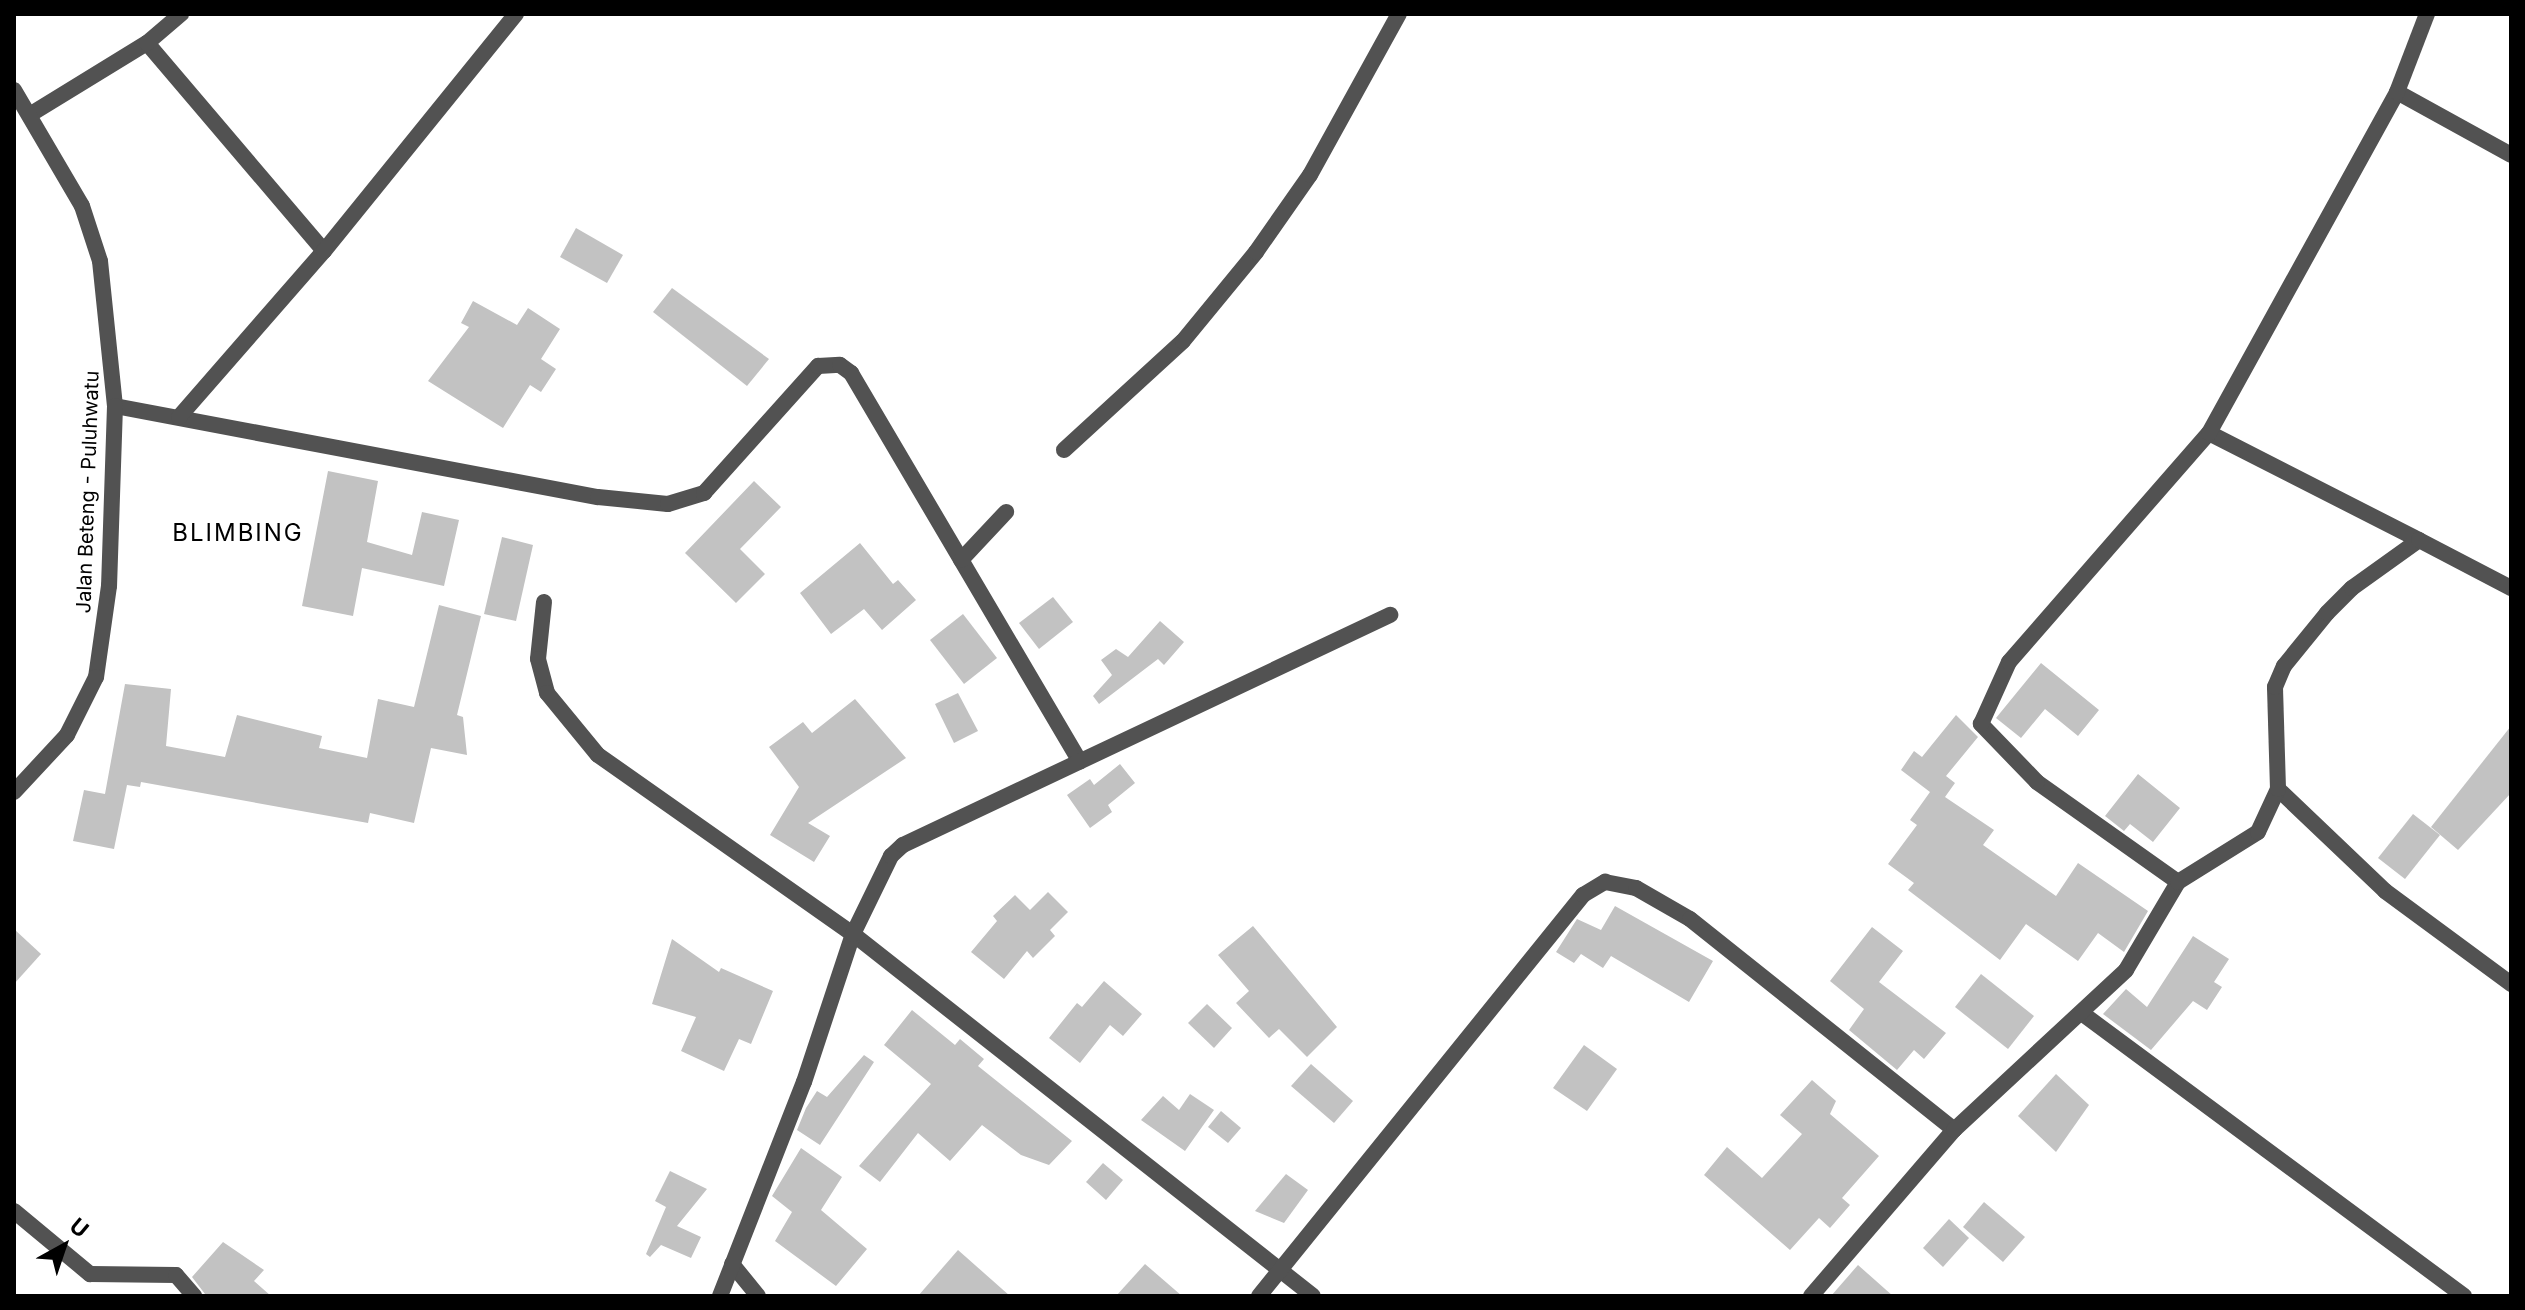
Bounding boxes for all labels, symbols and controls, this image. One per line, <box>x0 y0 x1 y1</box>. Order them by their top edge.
street label: Jalan Beteng - Puluhwatu <box>72 370 104 614</box>
district label: BLIMBING <box>172 519 304 547</box>
north arrow <box>24 1206 104 1286</box>
text: U <box>65 1212 94 1243</box>

